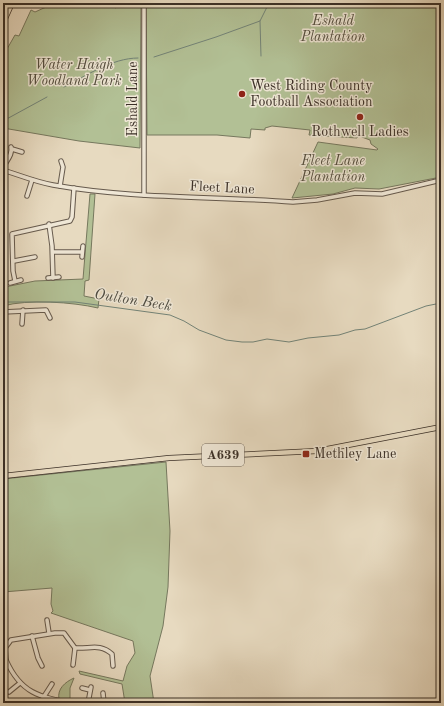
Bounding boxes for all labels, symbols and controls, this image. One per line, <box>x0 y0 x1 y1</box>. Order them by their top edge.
park label: Eshald Plantation <box>300 14 365 44</box>
park label: Water Haigh Woodland Park <box>26 58 122 88</box>
street label: Eshald Lane <box>126 61 140 137</box>
place label: West Riding County Football Association <box>250 79 373 109</box>
marker: West Riding County Football Association <box>237 89 247 99</box>
marker: Rothwell Ladies <box>355 112 365 122</box>
place label: Rothwell Ladies <box>311 125 409 139</box>
park label: Fleet Lane Plantation <box>300 154 365 184</box>
street label: Fleet Lane <box>189 179 255 197</box>
water label: Oulton Beck <box>93 287 173 315</box>
road number: A639 <box>202 444 244 466</box>
place label: Methley Lane <box>314 447 397 461</box>
marker: Methley Lane <box>301 449 311 459</box>

